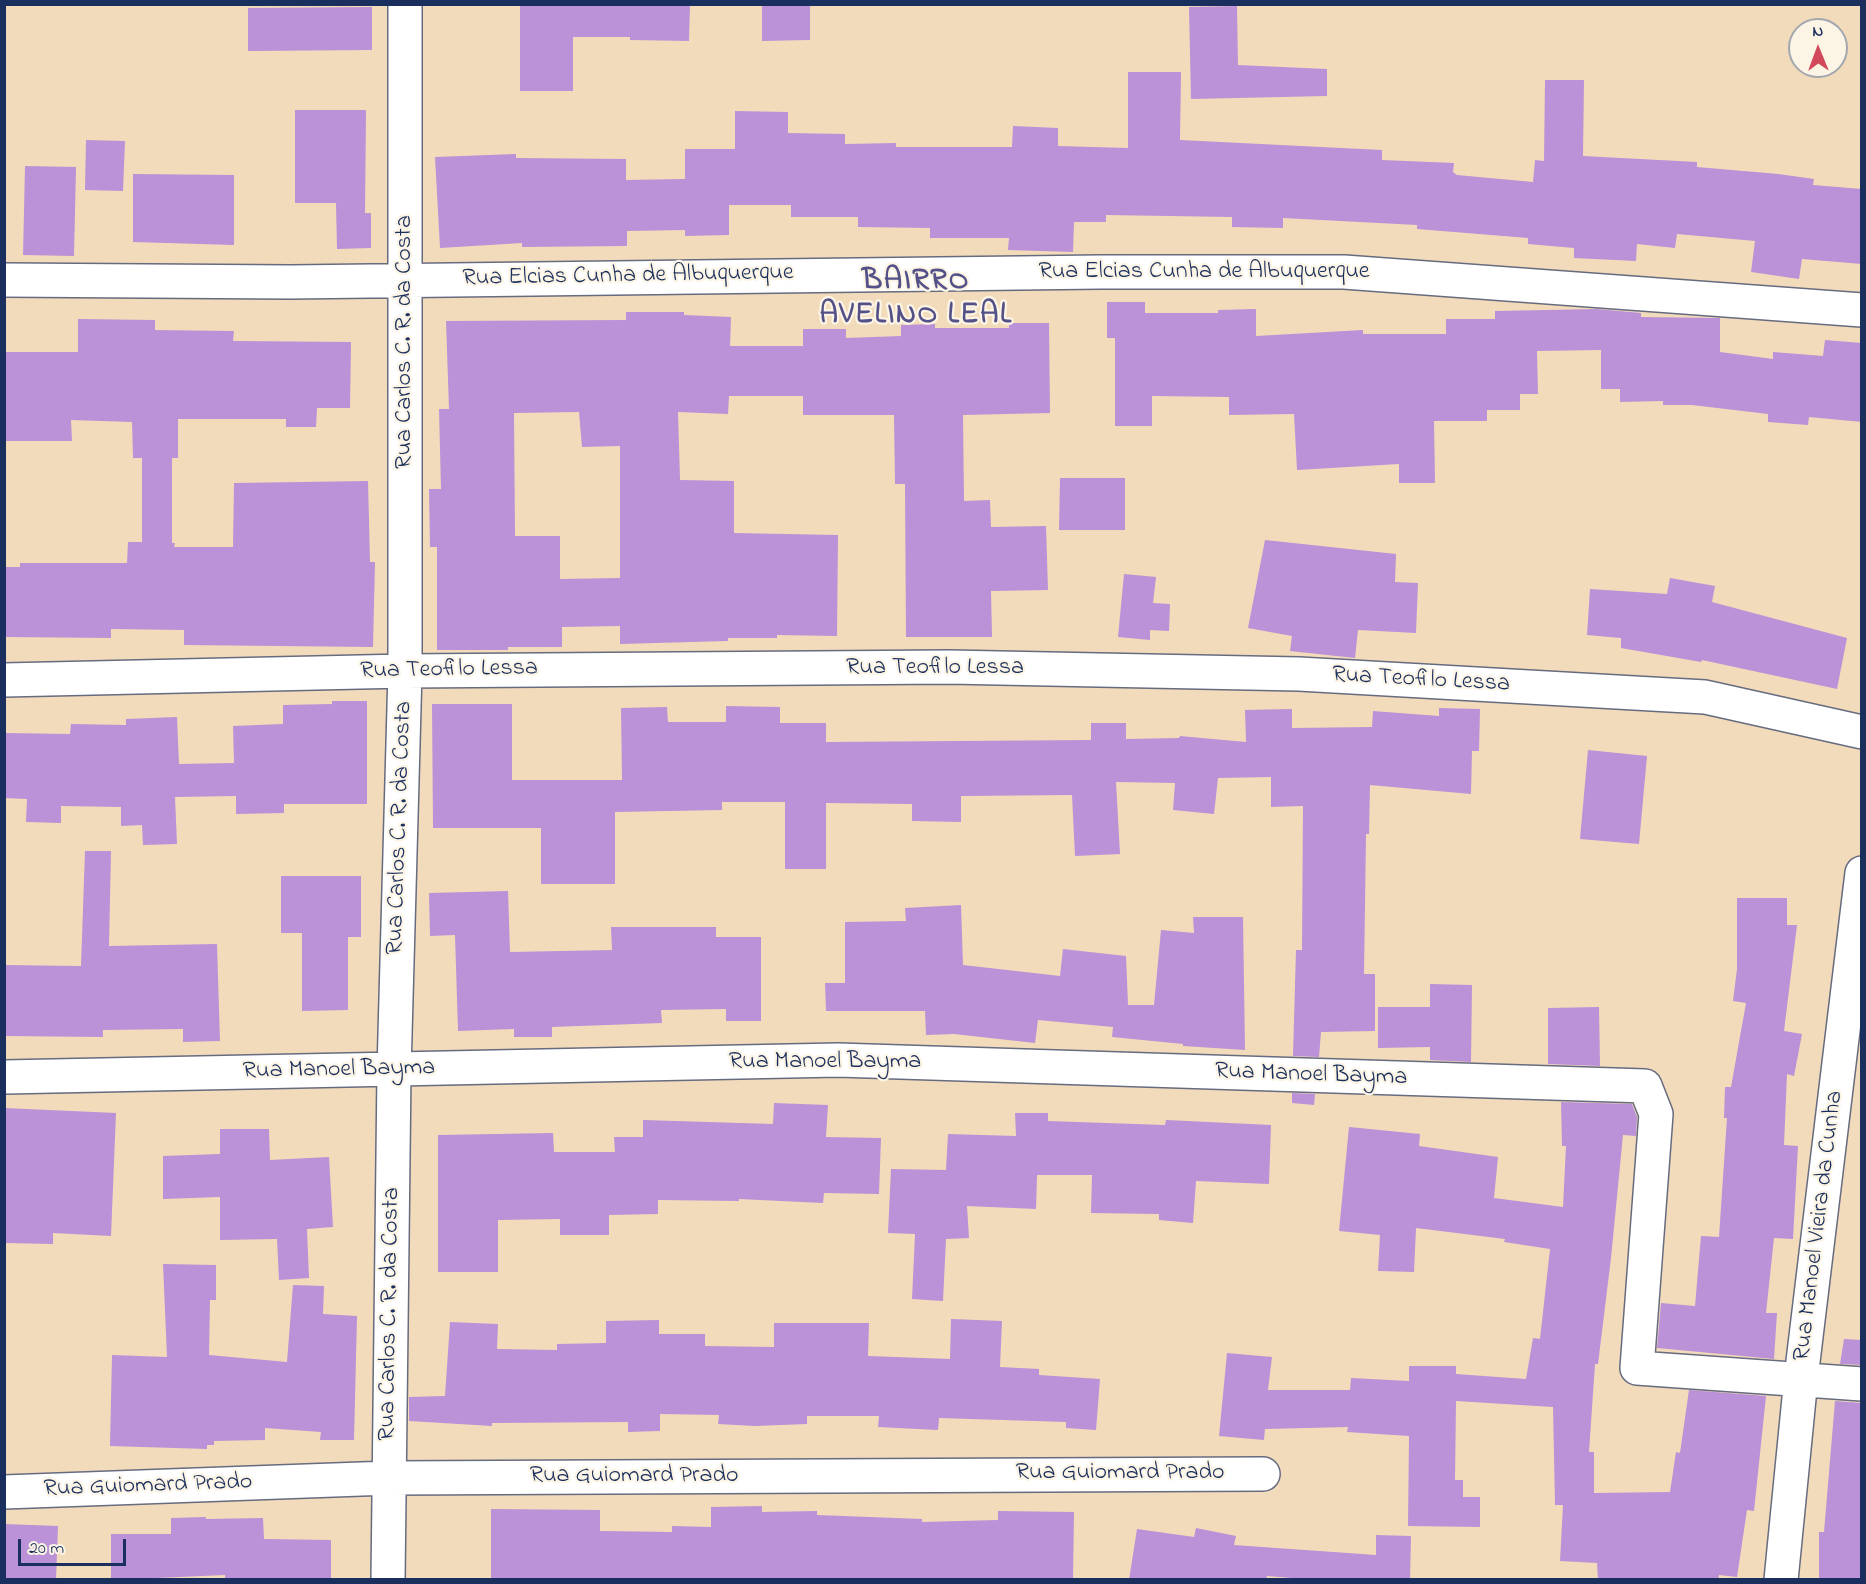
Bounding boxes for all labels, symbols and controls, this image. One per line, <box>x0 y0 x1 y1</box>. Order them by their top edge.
north arrow <box>1788 18 1848 78</box>
text: N <box>1812 20 1823 44</box>
street label: Rua Carlos C. R. da Costa <box>392 215 420 469</box>
street label: Rua Elcias Cunha de Albuquerque <box>1038 259 1370 287</box>
street label: Rua Elcias Cunha de Albuquerque <box>462 260 794 294</box>
district label: BAIRRO AVELINO LEAL <box>819 265 1013 336</box>
street label: Rua Teofilo Lessa <box>360 655 538 687</box>
street label: Rua Teofilo Lessa <box>846 655 1024 683</box>
street label: Rua Teofilo Lessa <box>1331 662 1511 700</box>
street label: Rua Carlos C. R. da Costa <box>382 701 420 955</box>
street label: Rua Manoel Bayma <box>729 1049 921 1077</box>
street label: Rua Manoel Bayma <box>242 1055 436 1087</box>
street label: Rua Manoel Bayma <box>1214 1058 1408 1094</box>
street label: Rua Manoel Vieira da Cunha <box>1789 1089 1851 1363</box>
street label: Rua Carlos C. R. da Costa <box>374 1187 408 1441</box>
street label: Rua Guiomard Prado <box>1016 1460 1224 1488</box>
street label: Rua Guiomard Prado <box>530 1463 738 1491</box>
street label: Rua Guiomard Prado <box>43 1469 253 1505</box>
scale bar <box>21 1527 129 1565</box>
text: 20 m <box>29 1536 64 1562</box>

